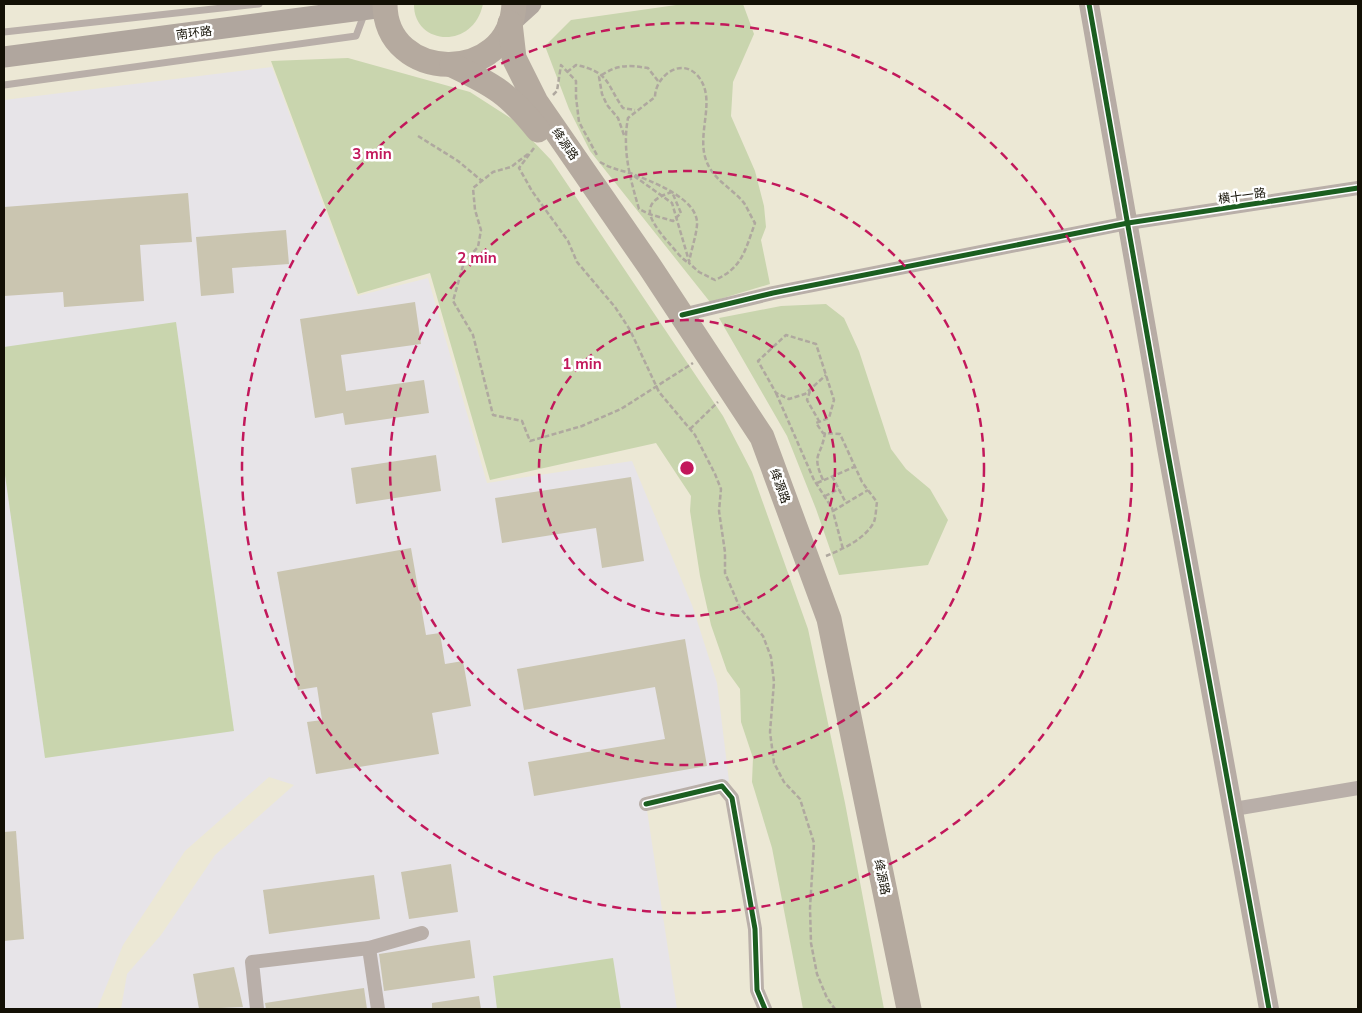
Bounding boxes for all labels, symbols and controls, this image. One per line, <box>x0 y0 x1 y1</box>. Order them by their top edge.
street label: 南环路 <box>175 23 213 42</box>
street label: 绛源路 <box>549 125 582 163</box>
text: 3 min <box>352 144 392 163</box>
street label: 横十一路 <box>1217 185 1267 206</box>
text: 2 min <box>457 248 497 267</box>
text: 1 min <box>562 354 602 373</box>
centre of rings <box>678 459 696 477</box>
street label: 绛源路 <box>767 466 794 505</box>
street label: 绛源路 <box>871 858 894 896</box>

